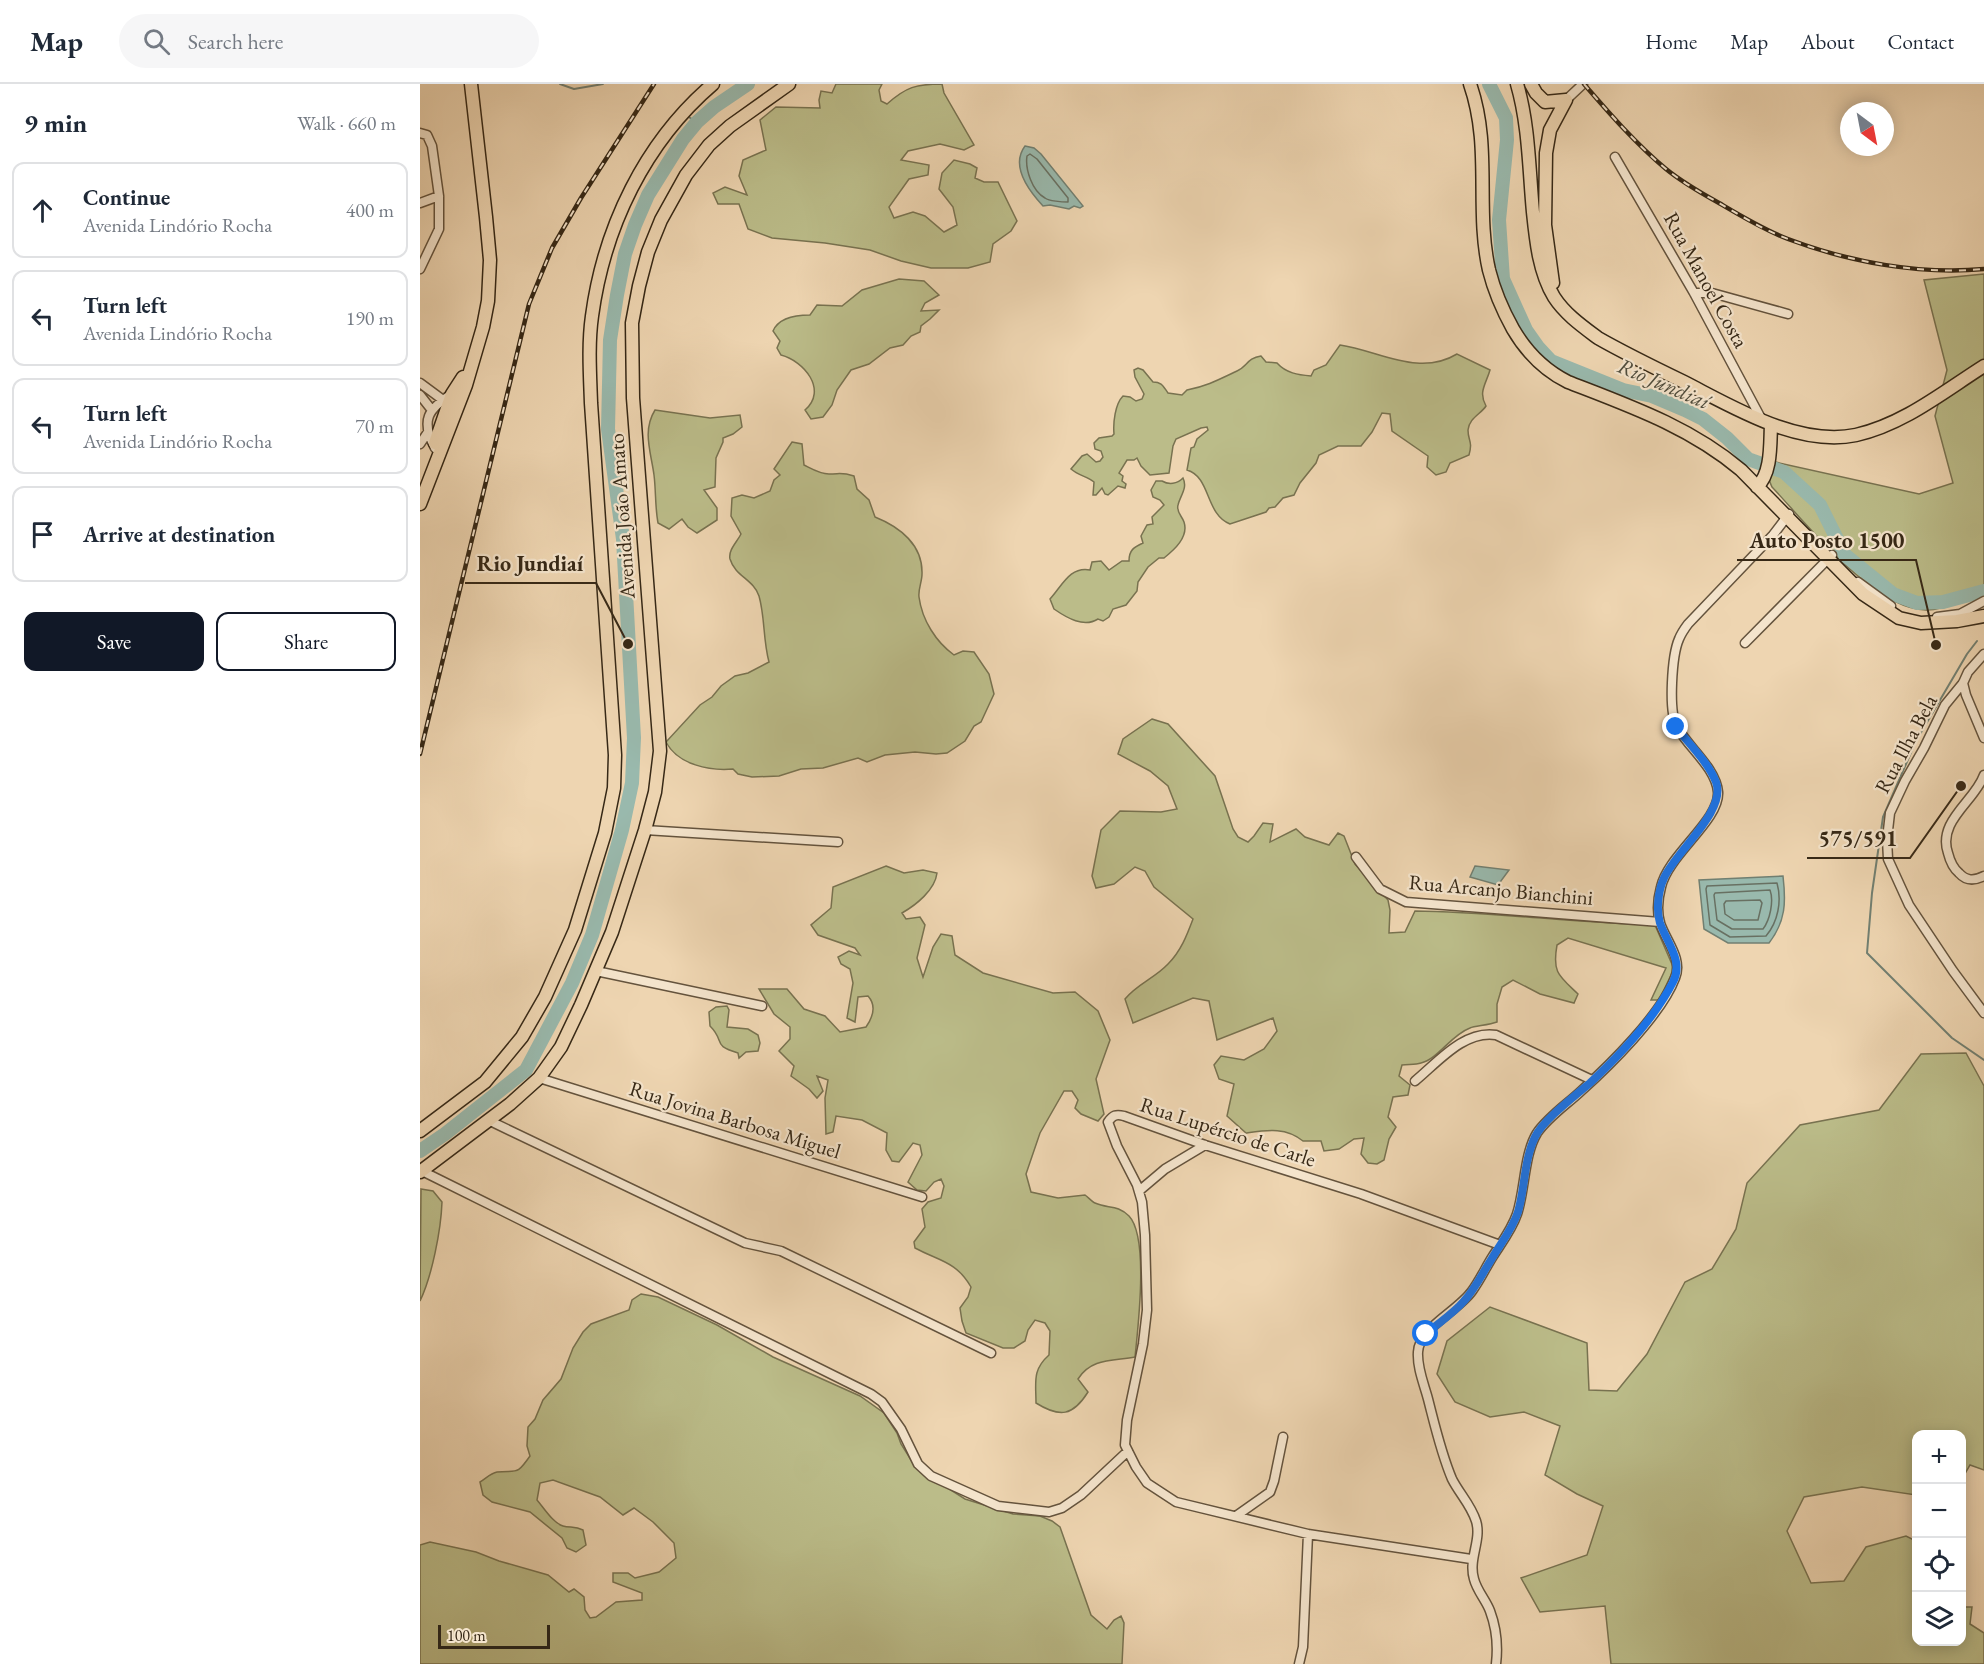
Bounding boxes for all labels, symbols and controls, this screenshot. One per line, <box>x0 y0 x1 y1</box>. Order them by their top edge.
search box <box>119 14 539 68</box>
text: Map <box>30 23 83 59</box>
icon: search <box>140 25 173 58</box>
text: Search here <box>188 27 283 56</box>
text: Home <box>1645 28 1697 55</box>
text: Map <box>1730 28 1768 55</box>
text: About <box>1801 28 1854 55</box>
text: Contact <box>1887 28 1954 55</box>
north arrow <box>1840 102 1894 156</box>
text: 9 min <box>24 106 87 140</box>
text: Walk · 660 m <box>297 110 396 136</box>
text: Continue <box>83 183 170 212</box>
icon: ahead <box>26 194 59 227</box>
text: 400 m <box>346 197 394 223</box>
street label: Rua Manoel Costa <box>1658 207 1755 353</box>
text: Avenida Lindório Rocha <box>83 212 272 238</box>
text: Turn left <box>83 291 167 320</box>
icon: left <box>26 302 59 335</box>
text: 190 m <box>346 305 394 331</box>
text: Avenida Lindório Rocha <box>83 320 272 346</box>
water label: Rio Jundiaí <box>1613 351 1717 417</box>
text: Turn left <box>83 399 167 428</box>
icon: left <box>26 410 59 443</box>
text: 70 m <box>355 413 394 439</box>
text: Avenida Lindório Rocha <box>83 428 272 454</box>
street label: Avenida João Amato <box>602 432 641 601</box>
icon: arrive <box>26 518 59 551</box>
text: Arrive at destination <box>83 520 275 549</box>
callout: Auto Posto 1500 <box>1737 520 1916 560</box>
text: Auto Posto 1500 <box>1749 526 1905 555</box>
callout: Rio Jundiaí <box>465 543 596 583</box>
text: Rio Jundiaí <box>477 549 584 578</box>
button: Save <box>24 612 204 671</box>
button: Share <box>216 612 396 671</box>
street label: Rua Ilha Bela <box>1868 689 1943 798</box>
route end <box>1662 713 1688 739</box>
callout: 575/591 <box>1807 818 1910 858</box>
text: 575/591 <box>1819 824 1897 853</box>
street label: Rua Arcanjo Bianchini <box>1408 868 1594 911</box>
street label: Rua Jovina Barbosa Miguel <box>626 1075 844 1165</box>
street label: Rua Lupércio de Carle <box>1137 1090 1319 1173</box>
route start <box>1412 1320 1438 1346</box>
map controls <box>1912 1430 1966 1646</box>
button: + <box>1912 1430 1966 1484</box>
button: − <box>1912 1484 1966 1538</box>
button: locate <box>1912 1538 1966 1592</box>
button: layers <box>1912 1592 1966 1646</box>
scale bar <box>438 1622 550 1650</box>
text: 100 m <box>447 1625 486 1646</box>

